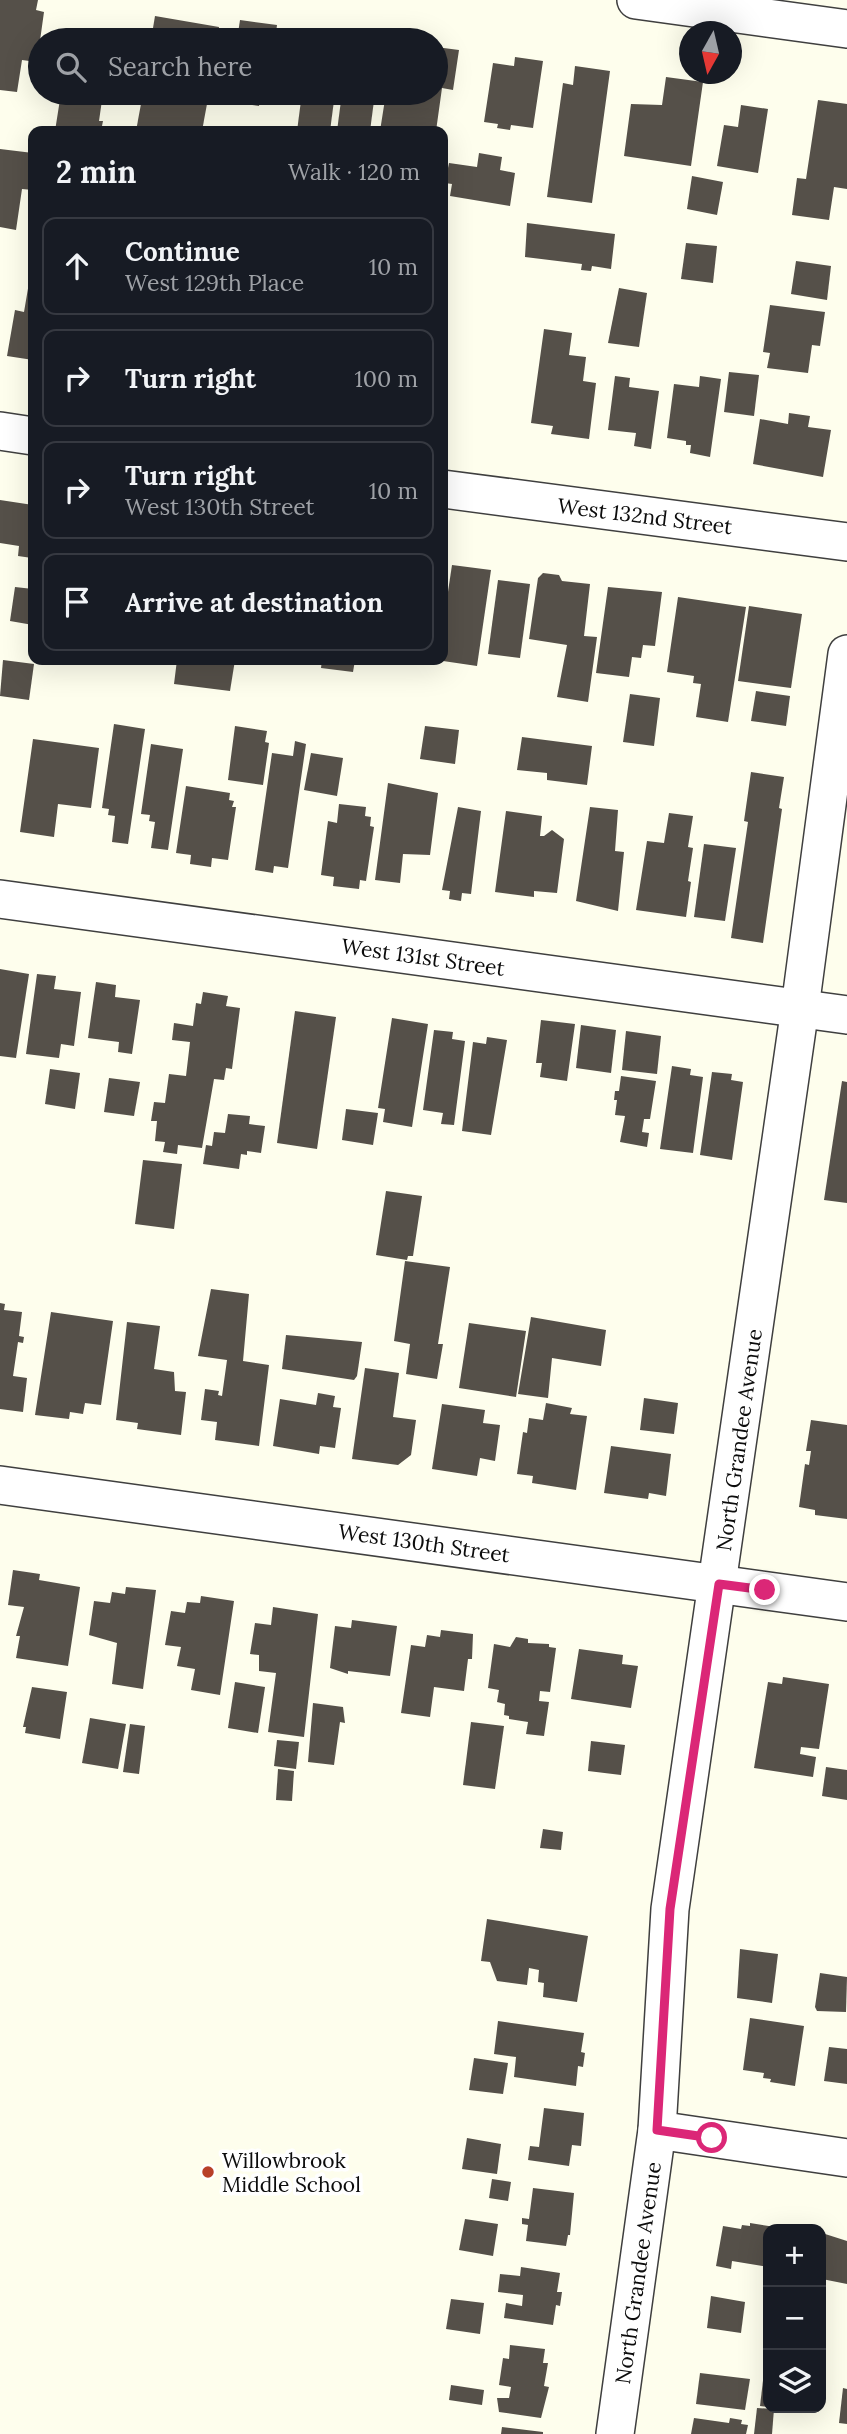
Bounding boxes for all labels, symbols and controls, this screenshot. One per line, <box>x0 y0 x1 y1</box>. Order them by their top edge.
north arrow <box>679 21 742 84</box>
search box <box>28 28 448 105</box>
icon: search <box>52 48 90 86</box>
text: Search here <box>108 50 252 83</box>
text: 2 min <box>56 153 136 191</box>
text: Walk · 120 m <box>288 157 420 186</box>
text: Continue <box>125 235 240 268</box>
icon: ahead <box>58 247 96 285</box>
text: 10 m <box>369 252 418 281</box>
text: West 129th Place <box>125 268 304 297</box>
icon: right <box>58 359 96 397</box>
text: Turn right <box>125 362 256 395</box>
text: 100 m <box>354 364 418 393</box>
text: Turn right <box>125 459 256 492</box>
icon: right <box>58 471 96 509</box>
text: 10 m <box>369 476 418 505</box>
text: West 130th Street <box>125 492 314 521</box>
street label: West 132nd Street <box>556 492 735 540</box>
icon: arrive <box>58 583 96 621</box>
text: Arrive at destination <box>125 586 383 619</box>
street label: West 131st Street <box>340 932 507 982</box>
street label: North Grandee Avenue <box>710 1327 768 1553</box>
street label: West 130th Street <box>336 1518 512 1569</box>
route end <box>749 1574 780 1605</box>
route start <box>696 2122 727 2153</box>
place label: Willowbrook Middle School <box>222 2147 361 2198</box>
street label: North Grandee Avenue <box>609 2160 667 2386</box>
marker: Willowbrook Middle School <box>200 2164 216 2180</box>
map controls <box>763 2224 826 2413</box>
button: + <box>763 2224 826 2287</box>
button: − <box>763 2287 826 2350</box>
button: layers <box>763 2350 826 2413</box>

